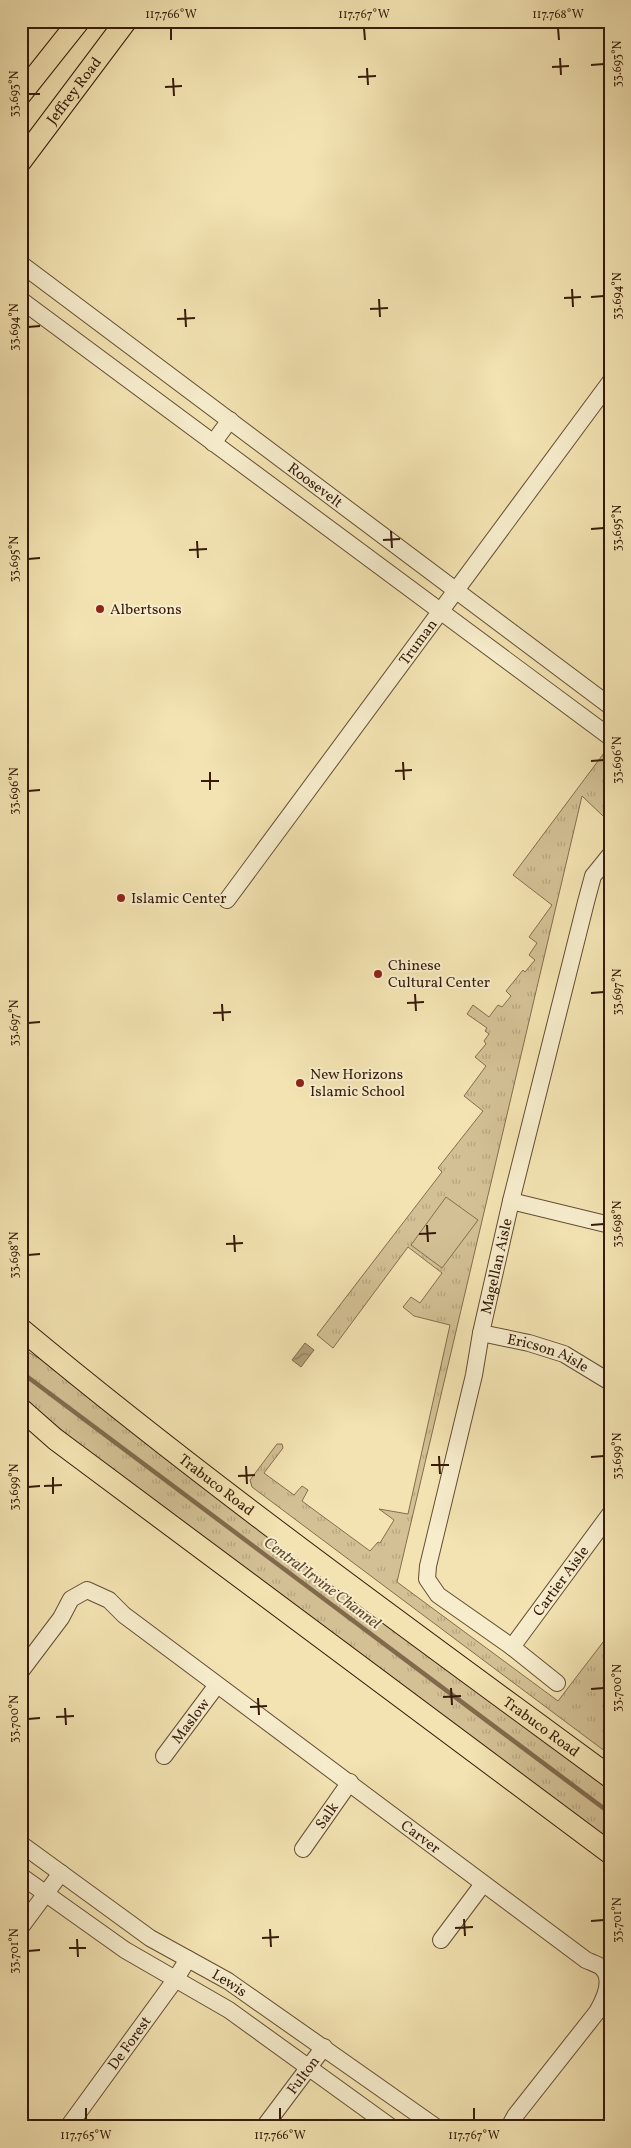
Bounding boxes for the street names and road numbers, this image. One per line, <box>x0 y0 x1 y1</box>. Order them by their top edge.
street label: Jeffrey Road <box>43 53 107 130</box>
street label: Roosevelt <box>283 458 346 514</box>
street label: Truman <box>395 615 443 670</box>
street label: Magellan Aisle <box>477 1217 519 1317</box>
street label: Ericson Aisle <box>505 1330 592 1378</box>
street label: Trabuco Road <box>173 1450 258 1522</box>
street label: Cartier Aisle <box>529 1542 595 1621</box>
street label: Trabuco Road <box>498 1693 583 1763</box>
street label: Maslow <box>168 1694 216 1749</box>
street label: Salk <box>311 1799 345 1834</box>
street label: Carver <box>396 1816 444 1860</box>
street label: Lewis <box>208 1965 251 2003</box>
street label: De Forest <box>104 2013 157 2075</box>
street label: Fulton <box>283 2052 326 2099</box>

